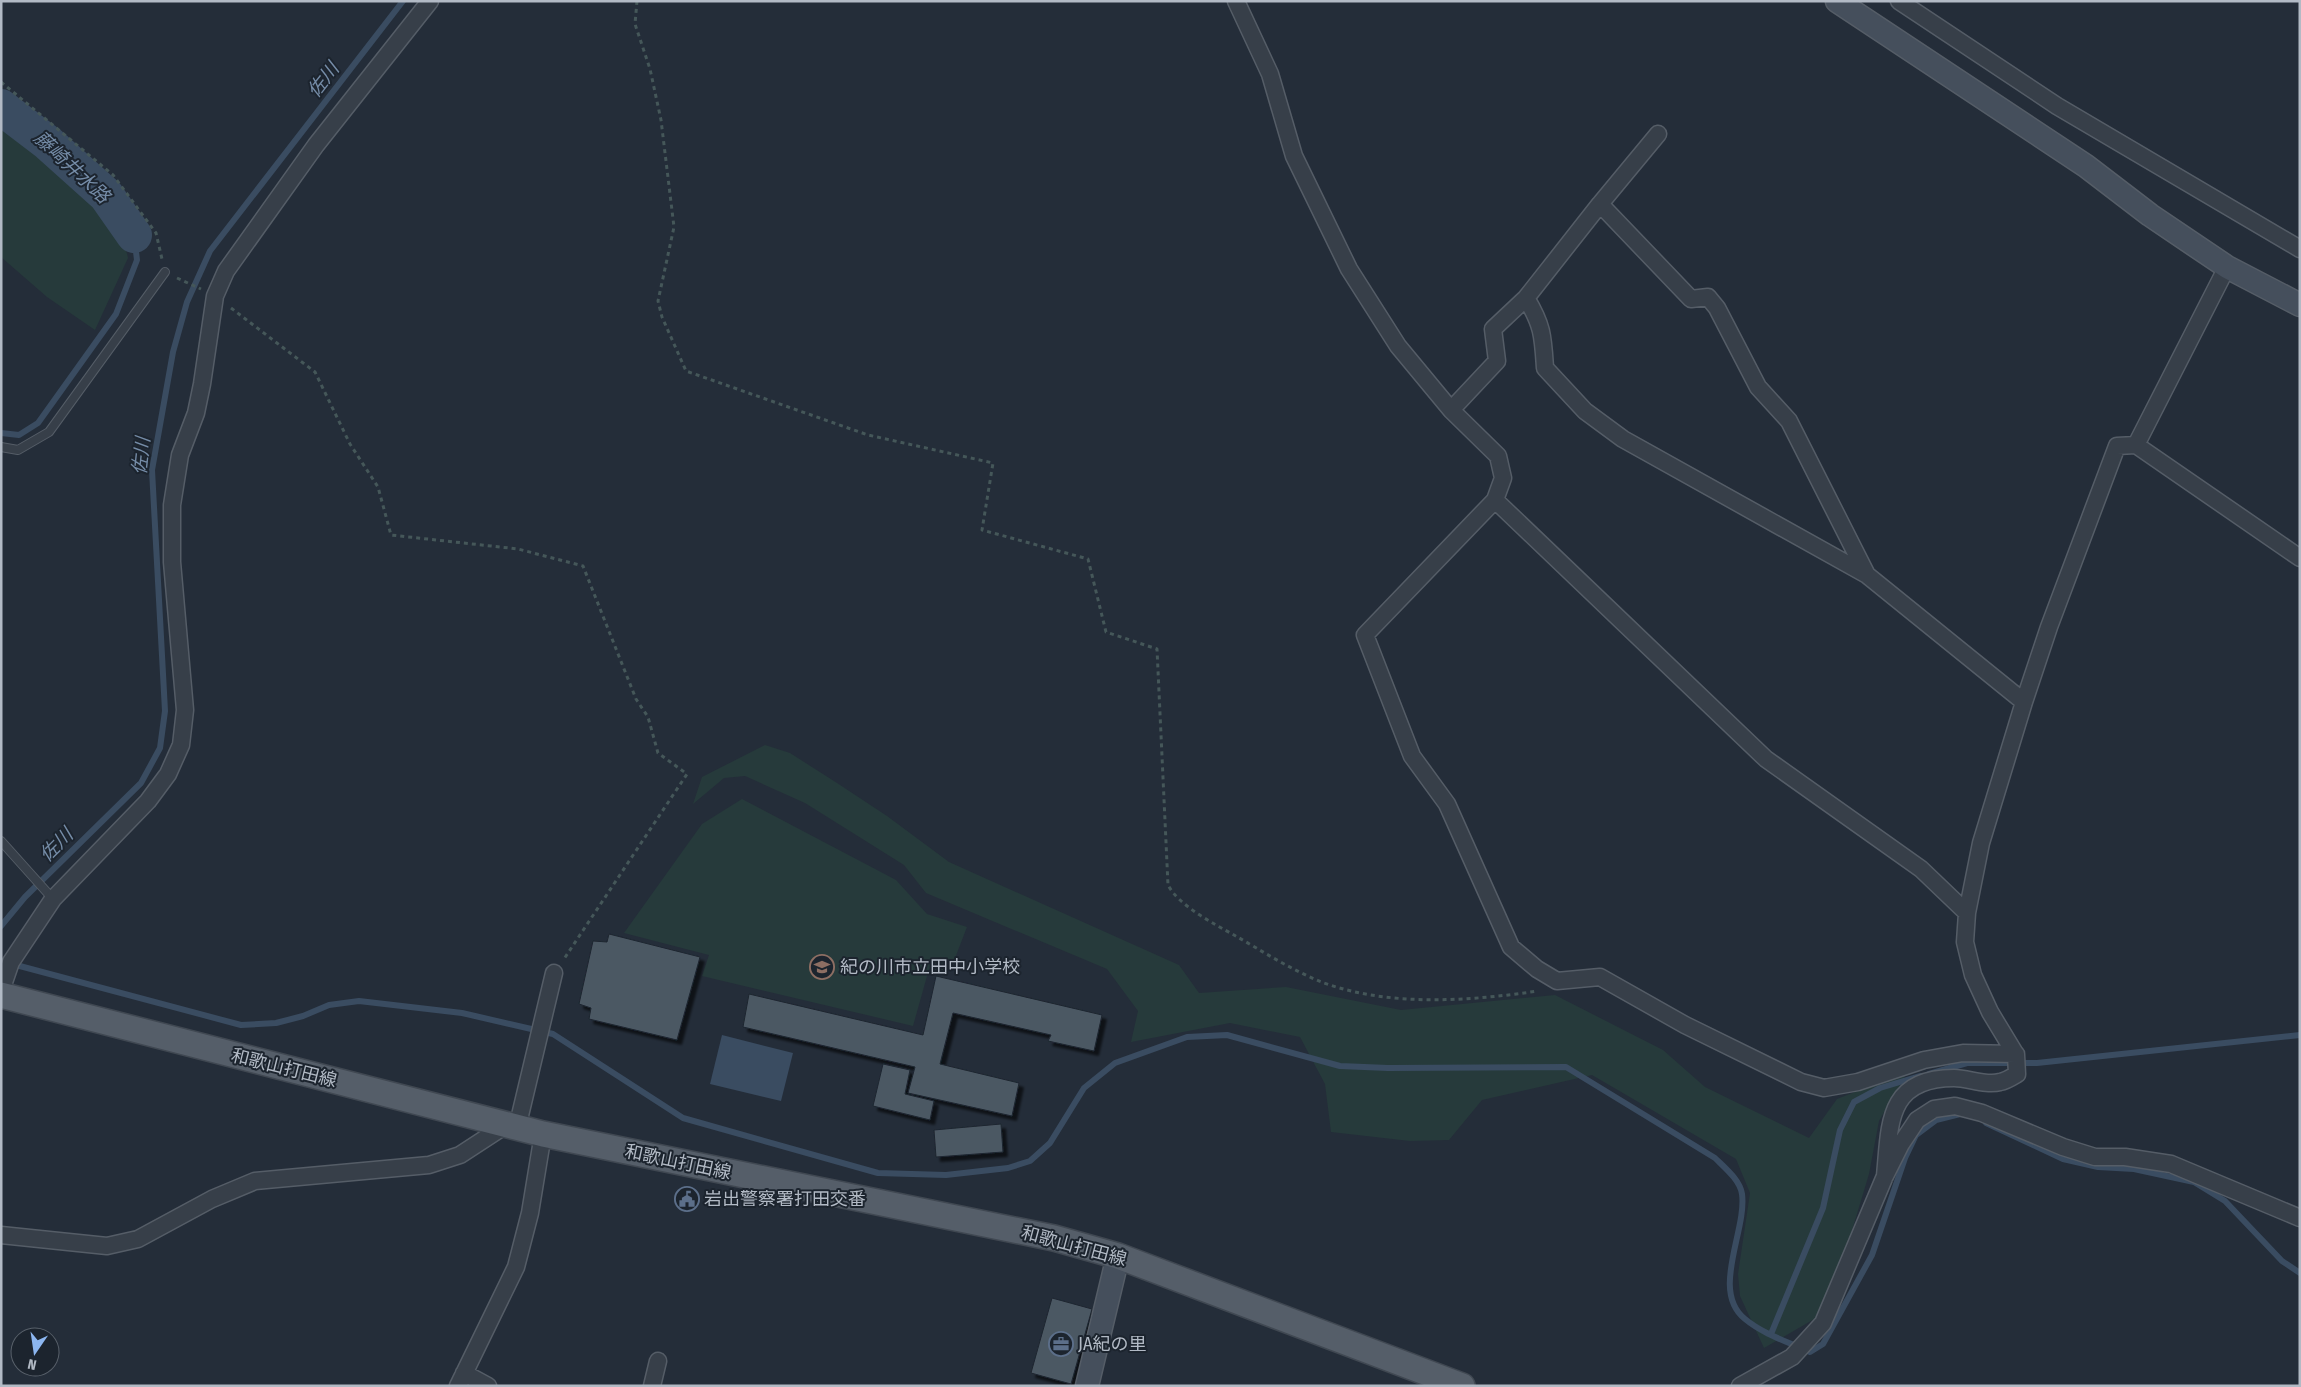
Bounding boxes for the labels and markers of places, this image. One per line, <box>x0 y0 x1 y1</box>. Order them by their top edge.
school or university icon: 紀の川市立田中小学校 <box>809 954 835 980</box>
place label: 紀の川市立田中小学校 <box>840 956 1020 978</box>
public building icon: 岩出警察署打田交番 <box>674 1186 700 1212</box>
place label: 岩出警察署打田交番 <box>704 1188 866 1210</box>
office icon: JA紀の里 <box>1048 1331 1074 1357</box>
place label: JA紀の里 <box>1078 1333 1146 1355</box>

